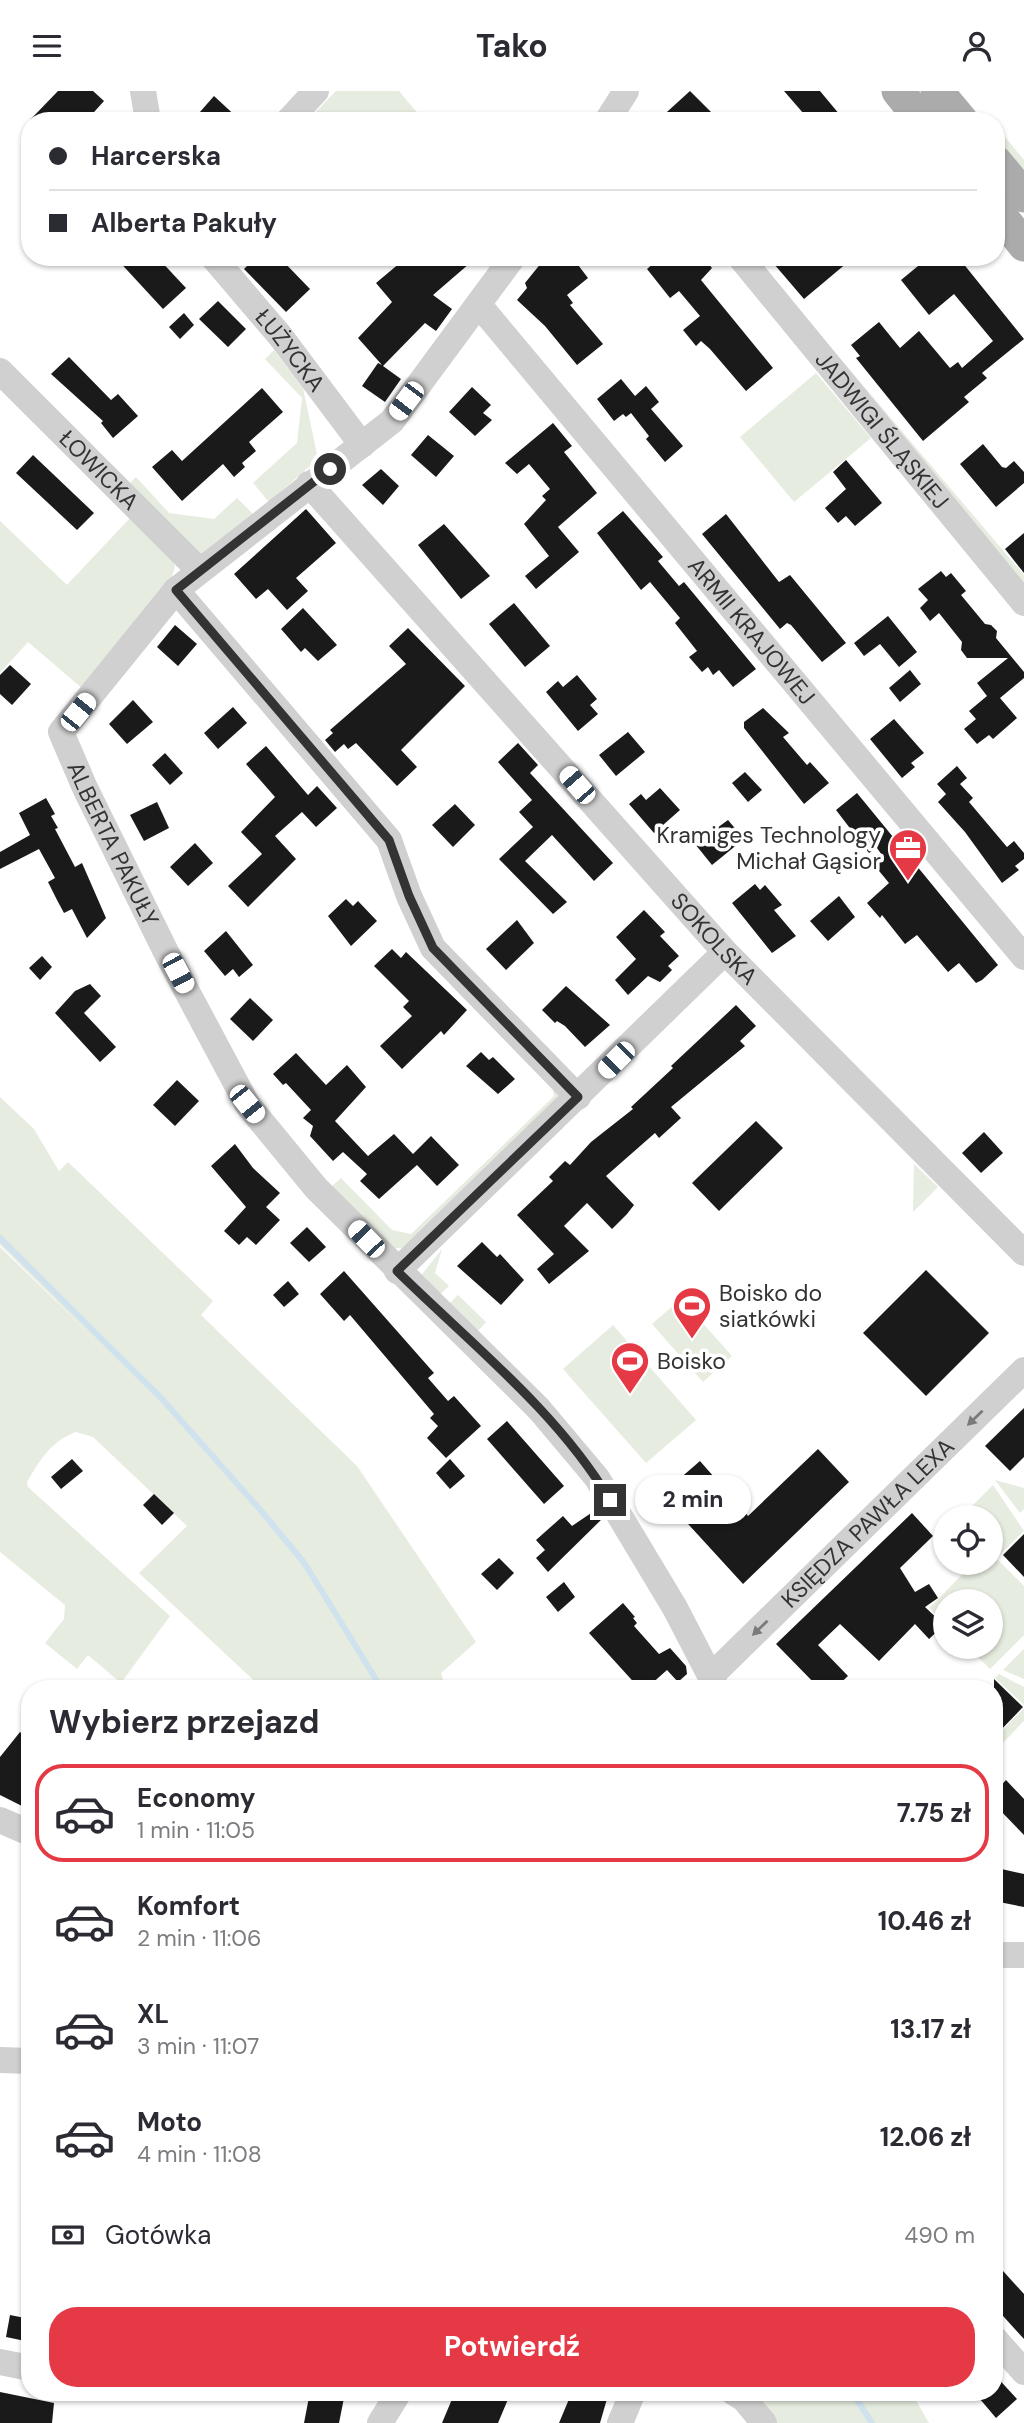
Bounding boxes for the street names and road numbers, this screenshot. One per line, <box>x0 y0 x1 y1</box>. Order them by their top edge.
street label: ŁUŻYCKA <box>249 303 332 398</box>
street label: JADWIGI ŚLĄSKIEJ <box>809 345 956 515</box>
street label: ŁOWICKA <box>53 424 145 516</box>
street label: ARMII KRAJOWEJ <box>681 551 822 711</box>
street label: ALBERTA PAKUŁY <box>60 757 166 931</box>
street label: SOKOLSKA <box>664 886 764 991</box>
street label: KSIĘDZA PAWŁA LEXA <box>775 1432 961 1614</box>

